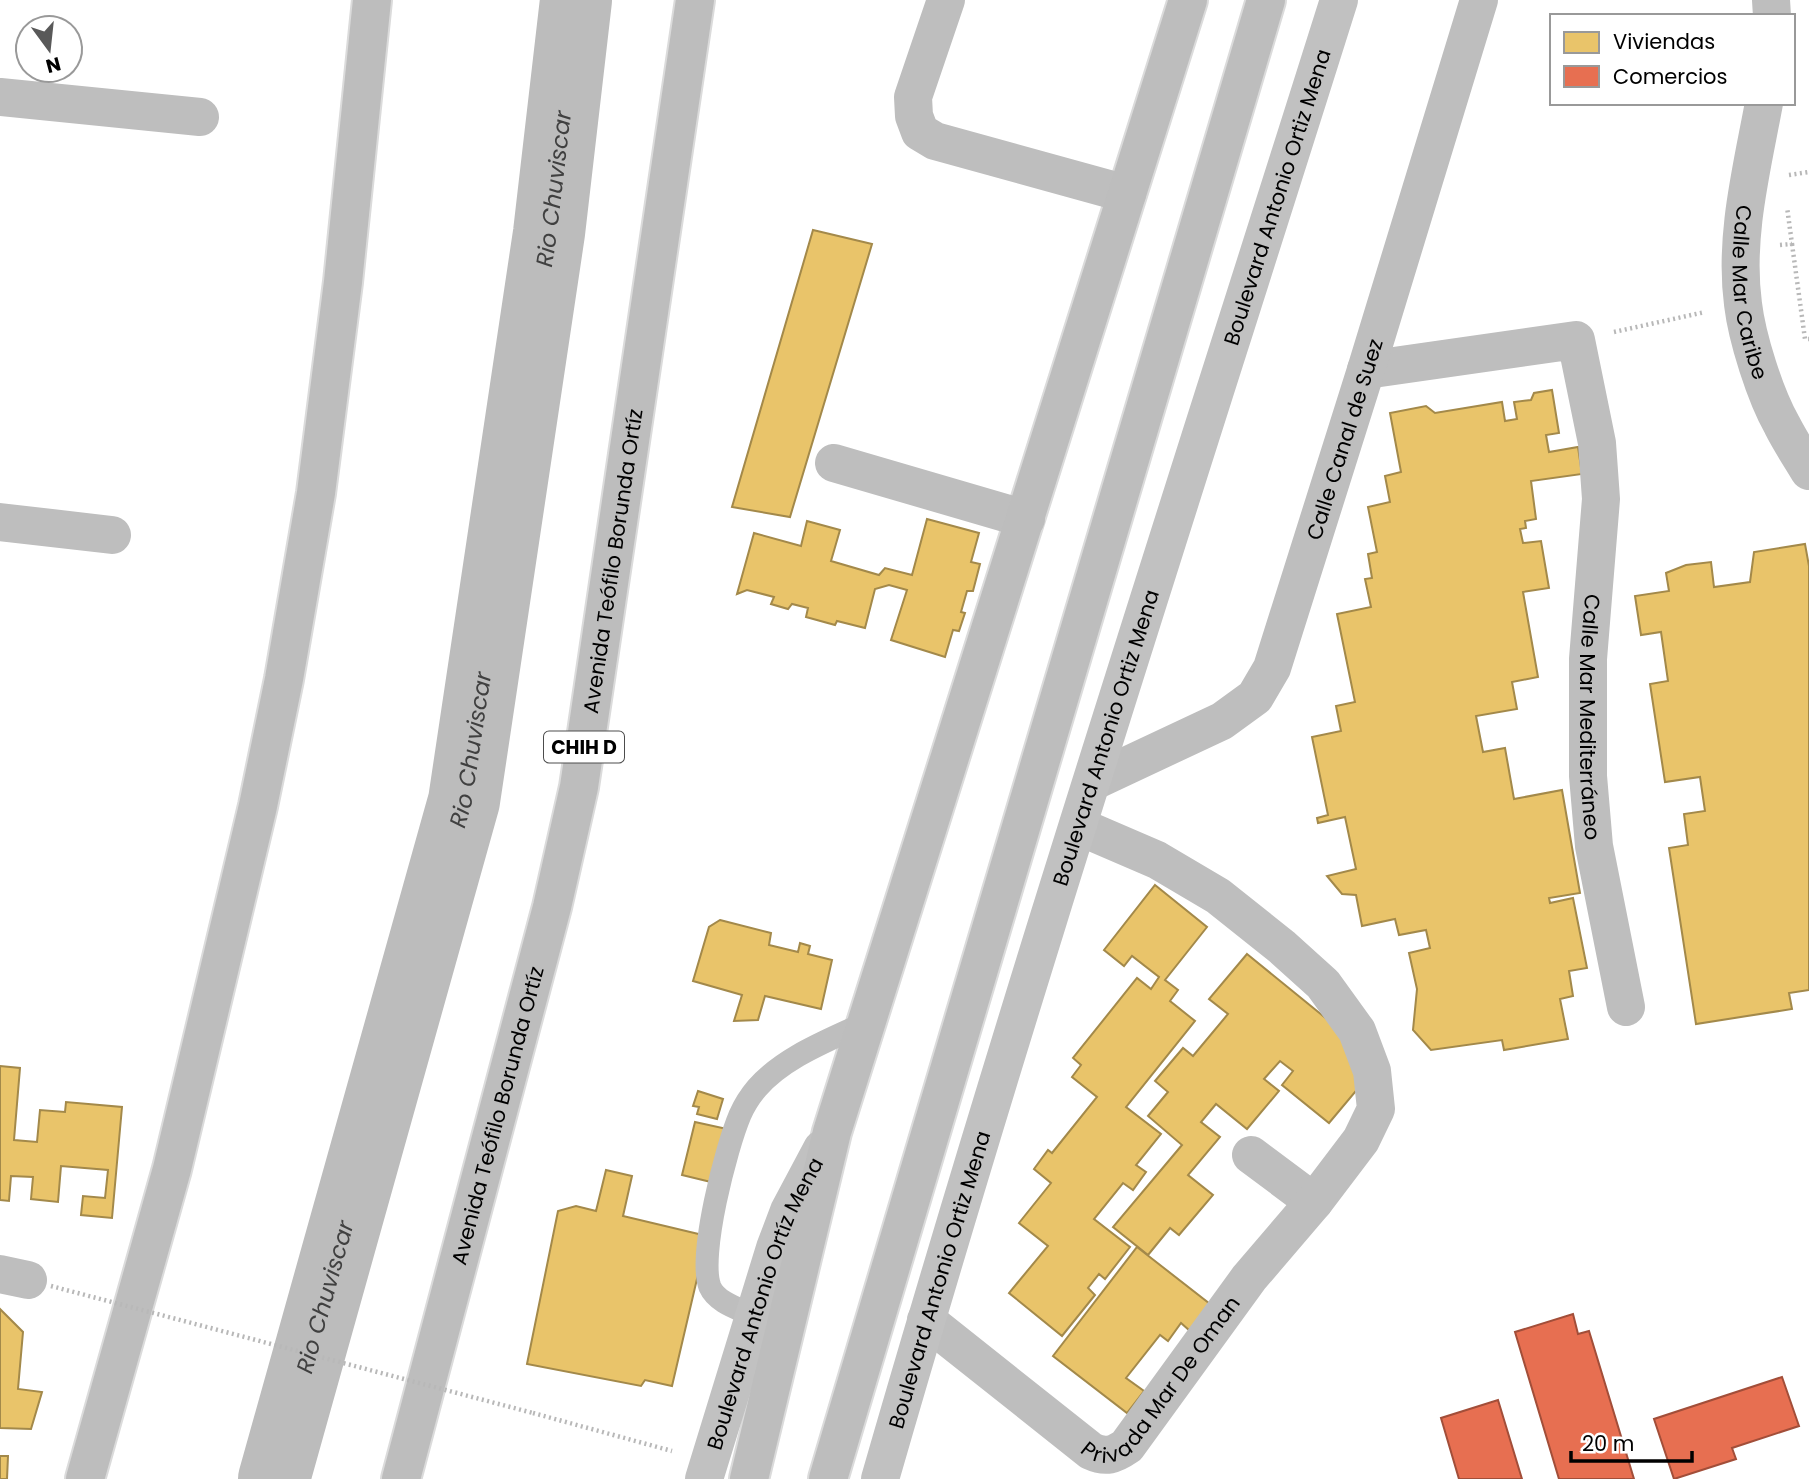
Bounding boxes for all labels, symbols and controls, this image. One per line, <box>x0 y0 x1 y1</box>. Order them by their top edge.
north arrow <box>14 14 84 84</box>
legend <box>1550 14 1795 105</box>
text: Viviendas <box>1613 27 1715 56</box>
street label: Boulevard Antonio Ortiz Mena <box>1216 45 1337 349</box>
text: N <box>43 50 64 80</box>
text: Comercios <box>1613 62 1727 91</box>
water label: Rio Chuviscar <box>528 107 579 269</box>
street label: Calle Mar Caribe <box>1726 204 1776 383</box>
street label: Calle Canal de Suez <box>1299 335 1389 543</box>
street label: Avenida Teófilo Borunda Ortíz <box>576 407 649 715</box>
street label: Boulevard Antonio Ortiz Mena <box>1045 586 1166 889</box>
street label: Calle Mar Mediterráneo <box>1574 593 1608 841</box>
water label: Rio Chuviscar <box>441 668 499 831</box>
road number: CHIH D <box>544 732 624 762</box>
street label: Avenida Teófilo Borunda Ortíz <box>444 963 550 1268</box>
street label: Boulevard Antonio Ortiz Mena <box>881 1127 997 1432</box>
street label: Boulevard Antonio Ortíz Mena <box>699 1152 830 1453</box>
water label: Rio Chuviscar <box>288 1216 362 1377</box>
street label: Privada Mar De Oman <box>1075 1290 1246 1469</box>
scale bar <box>1571 1420 1692 1464</box>
text: 20 m <box>1582 1429 1635 1458</box>

